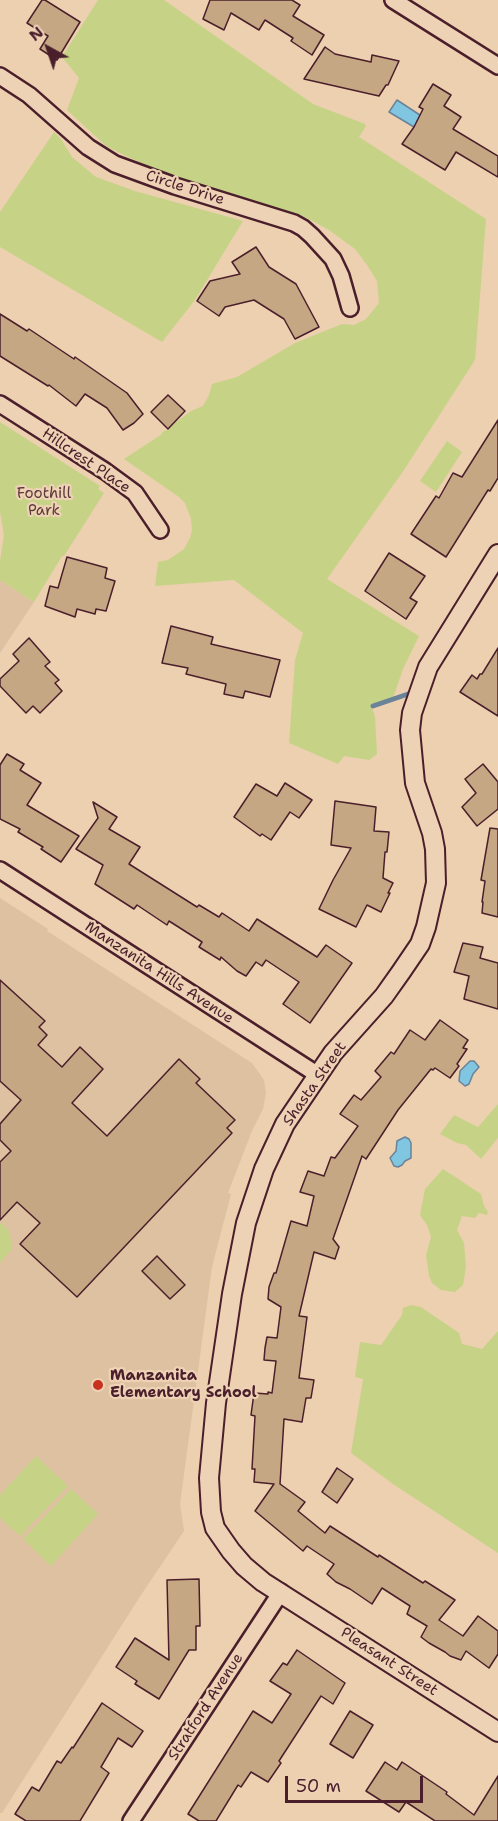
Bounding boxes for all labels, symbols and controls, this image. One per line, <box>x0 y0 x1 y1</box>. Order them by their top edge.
north arrow <box>18 18 78 78</box>
text: N <box>24 22 48 46</box>
street label: Circle Drive <box>144 167 226 209</box>
street label: Hillcrest Place <box>38 425 134 497</box>
park label: Foothill Park <box>17 485 71 520</box>
street label: Manzanita Hills Avenue <box>81 918 237 1028</box>
street label: Shasta Street <box>279 1038 351 1130</box>
place label: Manzanita Elementary School <box>110 1367 257 1402</box>
marker: Manzanita Elementary School <box>91 1378 105 1392</box>
street label: Pleasant Street <box>337 1624 441 1700</box>
street label: Stratford Avenue <box>165 1650 247 1764</box>
scale bar <box>288 1764 426 1802</box>
text: 50 m <box>296 1774 341 1798</box>

